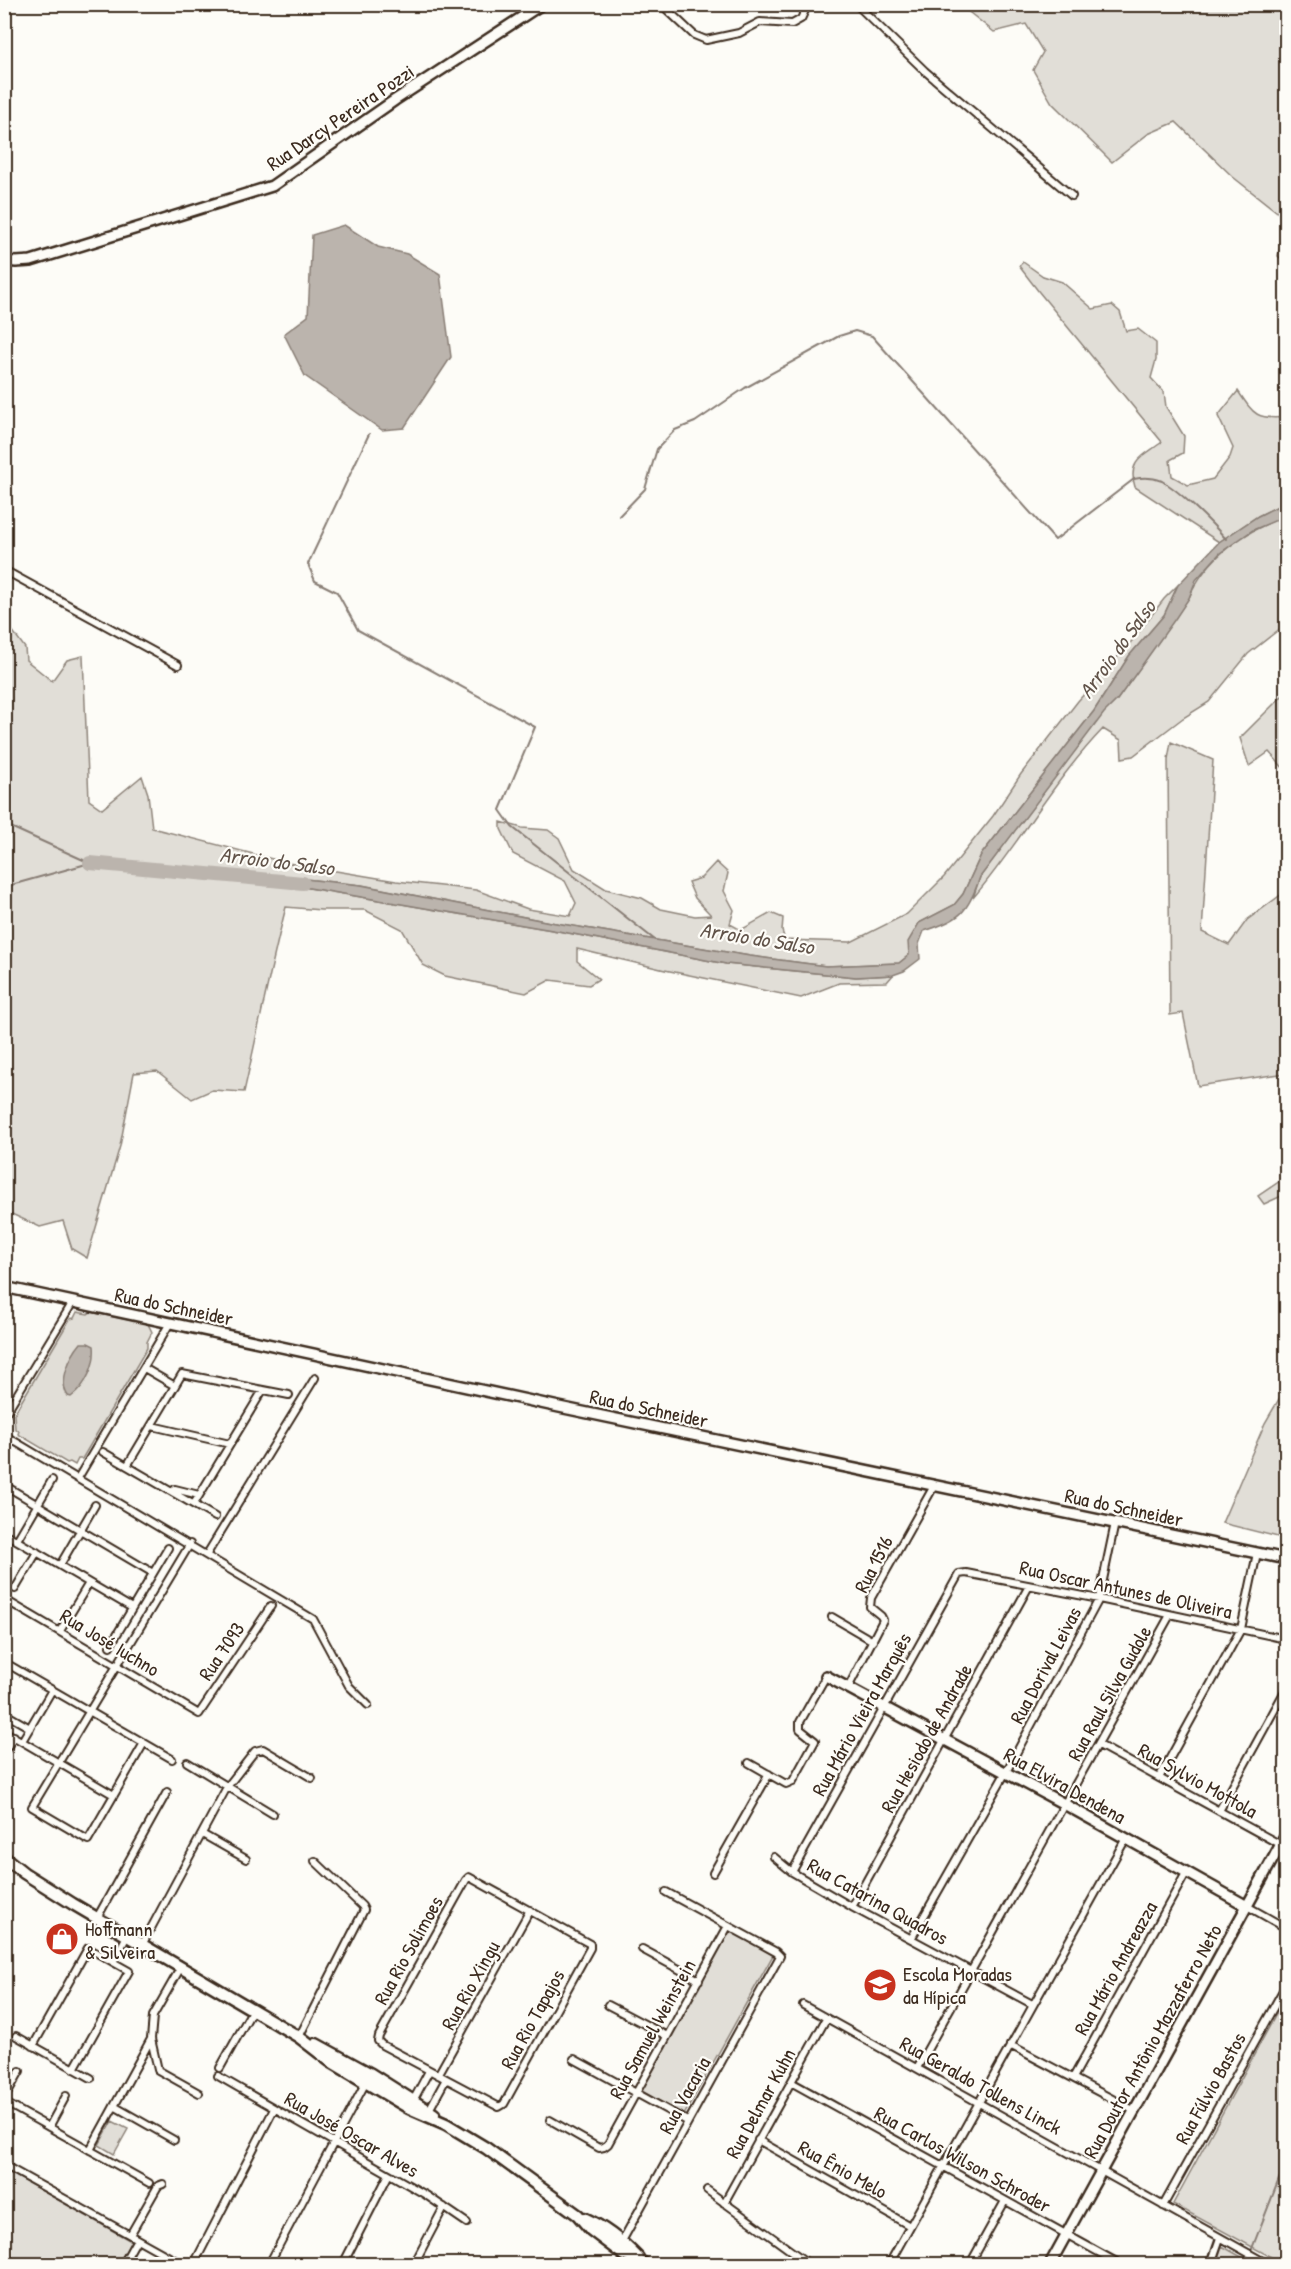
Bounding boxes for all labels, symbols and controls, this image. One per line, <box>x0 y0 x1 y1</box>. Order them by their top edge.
street label: Rua Darcy Pereira Pozzi <box>261 58 419 176</box>
water label: Arroio do Salso <box>1072 593 1163 704</box>
water label: Arroio do Salso <box>218 840 337 883</box>
water label: Arroio do Salso <box>698 915 817 962</box>
street label: Rua do Schneider <box>112 1280 236 1332</box>
street label: Rua do Schneider <box>587 1382 711 1434</box>
street label: Rua do Schneider <box>1062 1481 1186 1533</box>
street label: Rua 1516 <box>847 1531 899 1597</box>
street label: Rua Oscar Antunes de Oliveira <box>1017 1553 1235 1625</box>
street label: Rua José Iuchno <box>55 1602 165 1682</box>
street label: Rua Dorival Leivas <box>1003 1602 1087 1728</box>
street label: Rua 7093 <box>192 1617 250 1685</box>
street label: Rua Raul Silva Gudole <box>1061 1621 1157 1765</box>
street label: Rua Mário Vieira Marquês <box>805 1627 917 1800</box>
street label: Rua Hesiodo de Andrade <box>874 1659 978 1817</box>
street label: Rua Sylvio Mottola <box>1133 1736 1263 1824</box>
street label: Rua Elvira Dendena <box>999 1740 1131 1830</box>
street label: Rua Catarina Quadros <box>803 1851 953 1951</box>
street label: Rua Rio Solimoes <box>367 1891 449 2009</box>
street label: Rua Mário Andreazza <box>1067 1896 1163 2040</box>
place label: Hoffmann & Silveira <box>85 1915 155 1965</box>
street label: Rua Doutor Antônio Mazzaferro Neto <box>1076 1919 1228 2163</box>
shop icon: Hoffmann & Silveira <box>44 1921 80 1957</box>
street label: Rua Rio Xingu <box>434 1936 506 2034</box>
street label: Rua Samuel Weinstein <box>602 1954 702 2104</box>
place label: Escola Moradas da Hípica <box>903 1960 1012 2010</box>
street label: Rua Rio Tapajos <box>494 1964 571 2074</box>
school or university icon: Escola Moradas da Hípica <box>862 1967 898 2003</box>
street label: Rua Fúlvio Bastos <box>1168 2027 1252 2149</box>
street label: Rua Geraldo Tollens Linck <box>895 2029 1067 2141</box>
street label: Rua Delmar Kuhn <box>719 2043 801 2163</box>
street label: Rua Vacaria <box>652 2051 716 2138</box>
street label: Rua José Oscar Alves <box>280 2085 424 2184</box>
street label: Rua Carlos Wilson Schroder <box>870 2099 1056 2219</box>
street label: Rua Ênio Melo <box>794 2133 892 2205</box>

